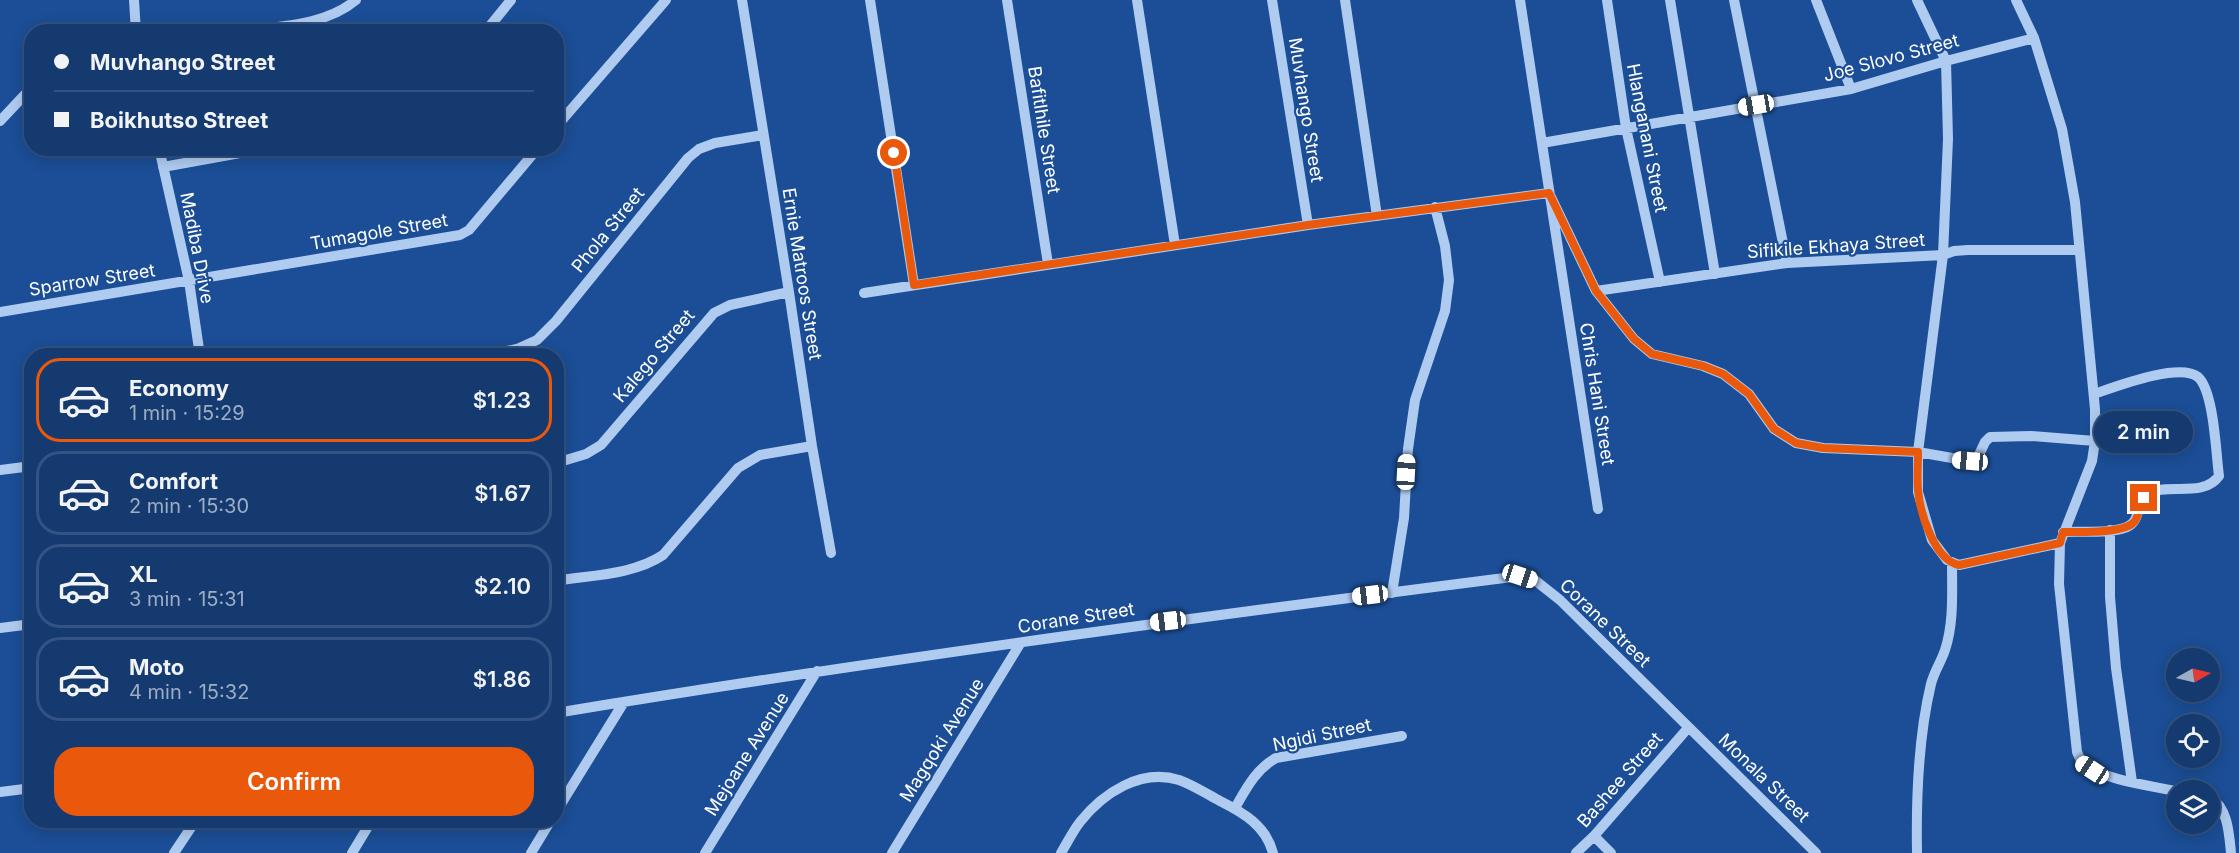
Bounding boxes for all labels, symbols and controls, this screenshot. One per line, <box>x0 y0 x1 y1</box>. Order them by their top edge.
street label: Joe Slovo Street <box>1821 29 1961 86</box>
street label: Muvhango Street <box>1285 36 1328 184</box>
text: Muvhango Street <box>90 49 275 75</box>
street label: Hlanganani Street <box>1623 62 1672 214</box>
street label: Bafitlhile Street <box>1024 65 1065 195</box>
car <box>1737 93 1775 117</box>
text: Boikhutso Street <box>90 107 268 133</box>
route start <box>880 139 907 166</box>
street label: Phola Street <box>567 183 648 276</box>
street label: Ernie Matroos Street <box>779 186 826 362</box>
street label: Madiba Drive <box>176 191 219 305</box>
street label: Tumagole Street <box>308 209 449 254</box>
street label: Sifikile Ekhaya Street <box>1746 229 1926 262</box>
street label: Sparrow Street <box>27 259 157 300</box>
street label: Kalego Street <box>609 305 699 406</box>
street label: Chris Hani Street <box>1576 321 1619 467</box>
icon: car <box>57 373 111 427</box>
text: Economy <box>129 375 229 401</box>
text: $1.23 <box>473 387 531 413</box>
text: 1 min · 15:29 <box>129 401 245 425</box>
callout: 2 min <box>2094 411 2194 453</box>
text: 2 min <box>2117 420 2170 444</box>
car <box>1951 450 1989 472</box>
car <box>1396 454 1416 490</box>
icon: car <box>57 466 111 520</box>
text: Comfort <box>129 468 218 494</box>
text: $1.67 <box>474 480 531 506</box>
route end <box>2130 484 2157 511</box>
text: 2 min · 15:30 <box>129 494 249 518</box>
icon: car <box>57 559 111 613</box>
text: XL <box>129 561 158 587</box>
car <box>1500 562 1540 590</box>
text: $2.10 <box>474 573 531 599</box>
street label: Corane Street <box>1556 574 1655 671</box>
car <box>1351 584 1389 606</box>
text: 3 min · 15:31 <box>129 587 245 611</box>
street label: Corane Street <box>1016 598 1136 637</box>
car <box>1149 610 1187 632</box>
north arrow <box>2166 648 2220 702</box>
map controls <box>2166 648 2220 834</box>
icon: car <box>57 652 111 706</box>
text: Moto <box>129 654 184 680</box>
text: $1.86 <box>473 666 531 692</box>
street label: Magqoki Avenue <box>895 674 988 805</box>
text: 4 min · 15:32 <box>129 680 249 704</box>
street label: Mejoane Avenue <box>700 688 793 819</box>
street label: Ngidi Street <box>1271 714 1373 755</box>
button: locate <box>2166 714 2220 768</box>
street label: Bashee Street <box>1573 728 1667 831</box>
street label: Monala Street <box>1715 729 1814 826</box>
button: Confirm <box>54 747 534 816</box>
car <box>2072 753 2112 787</box>
button: layers <box>2166 780 2220 834</box>

